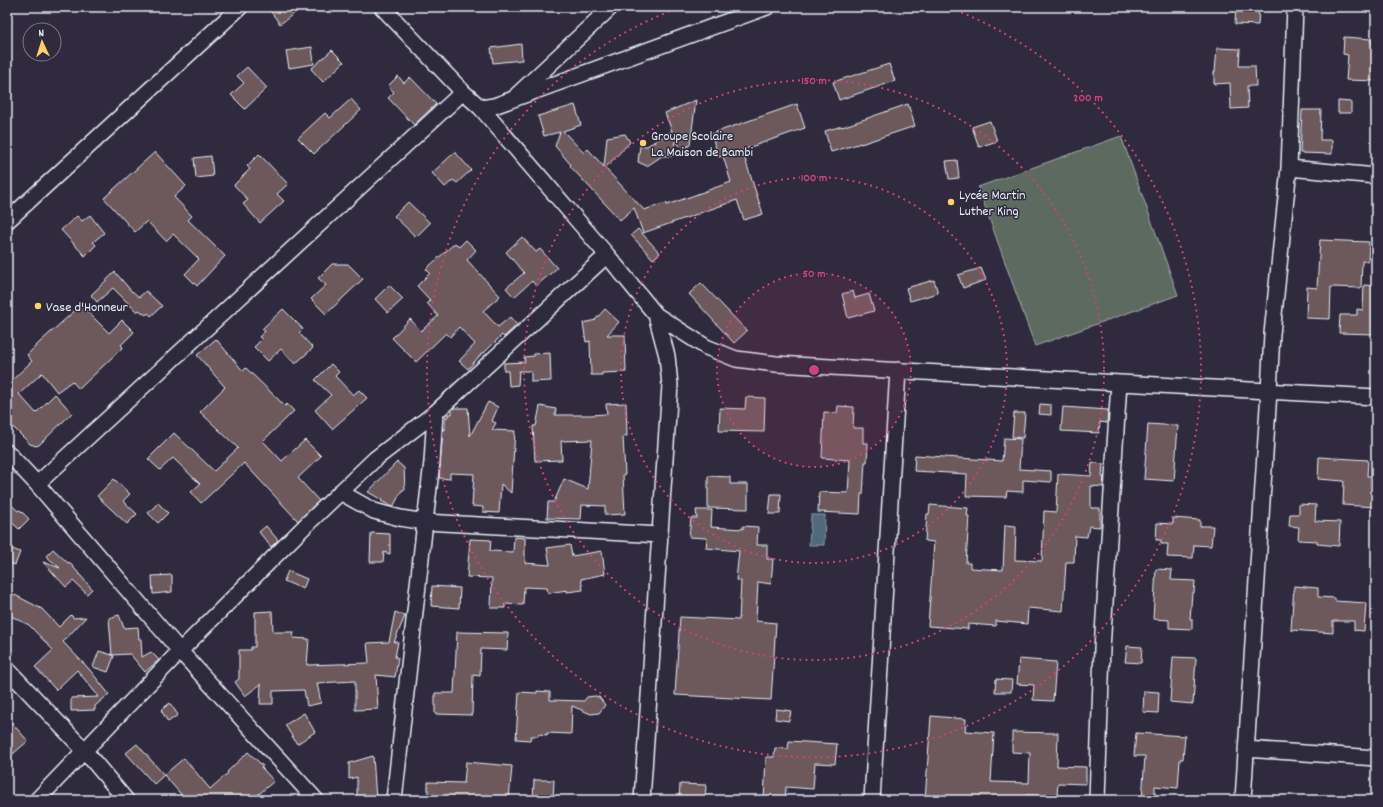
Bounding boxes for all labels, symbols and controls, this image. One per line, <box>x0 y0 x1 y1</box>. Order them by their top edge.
north arrow <box>22 22 62 62</box>
text: N <box>38 26 45 42</box>
text: 150 m <box>801 73 827 90</box>
text: 200 m <box>1073 90 1103 107</box>
place label: Groupe Scolaire La Maison de Bambi <box>651 127 753 163</box>
marker: Groupe Scolaire La Maison de Bambi <box>638 138 648 148</box>
text: 100 m <box>801 170 827 187</box>
place label: Lycée Martin Luther King <box>959 186 1026 222</box>
marker: Lycée Martin Luther King <box>946 197 956 207</box>
text: 50 m <box>802 266 826 283</box>
place label: Vase d'Honneur <box>46 298 128 318</box>
marker: Vase d'Honneur <box>33 301 43 311</box>
centre of rings <box>807 363 821 377</box>

